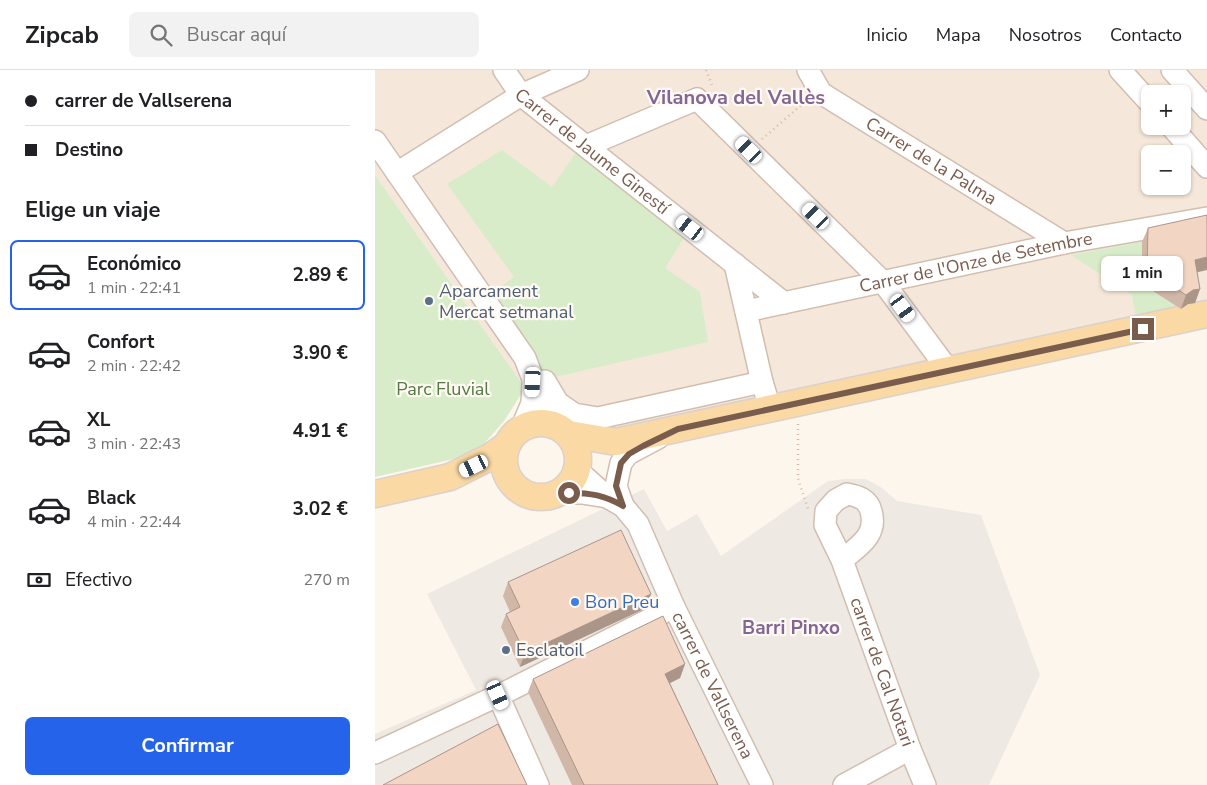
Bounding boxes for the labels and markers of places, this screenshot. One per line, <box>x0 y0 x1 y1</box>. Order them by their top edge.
place label: Aparcament Mercat setmanal <box>439 279 574 324</box>
marker: Aparcament Mercat setmanal <box>423 295 435 307</box>
place label: Bon Preu <box>585 590 659 614</box>
marker: Bon Preu <box>569 596 581 608</box>
place label: Esclatoil <box>516 638 585 662</box>
marker: Esclatoil <box>500 644 512 656</box>

